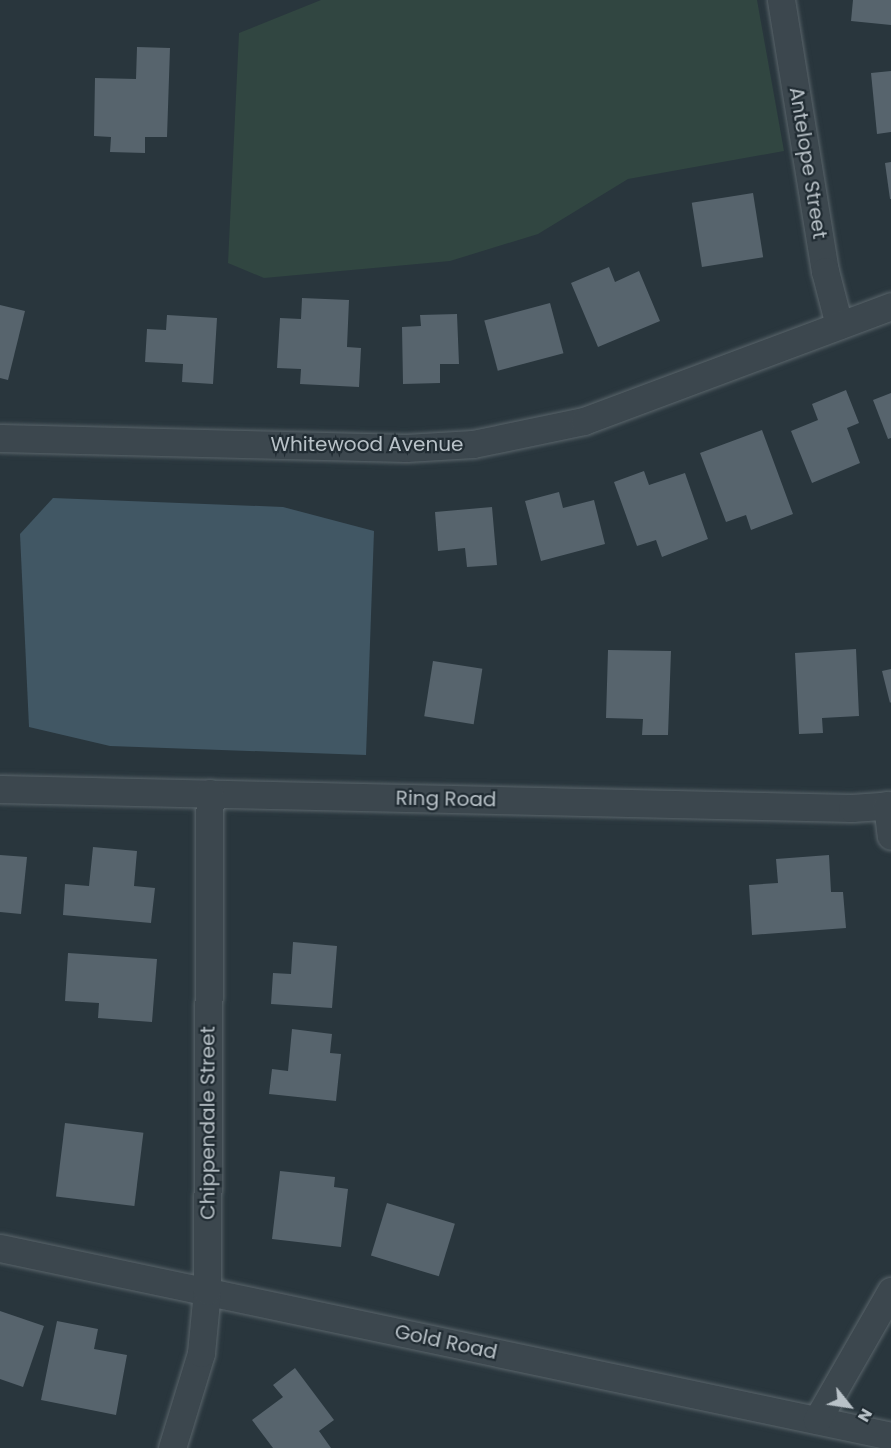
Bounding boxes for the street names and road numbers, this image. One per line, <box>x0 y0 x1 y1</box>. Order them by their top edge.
street label: Antelope Street <box>784 85 832 241</box>
street label: Whitewood Avenue <box>271 432 463 456</box>
street label: Ring Road <box>395 786 497 812</box>
street label: Chippendale Street <box>196 1026 220 1220</box>
street label: Gold Road <box>393 1319 499 1365</box>

